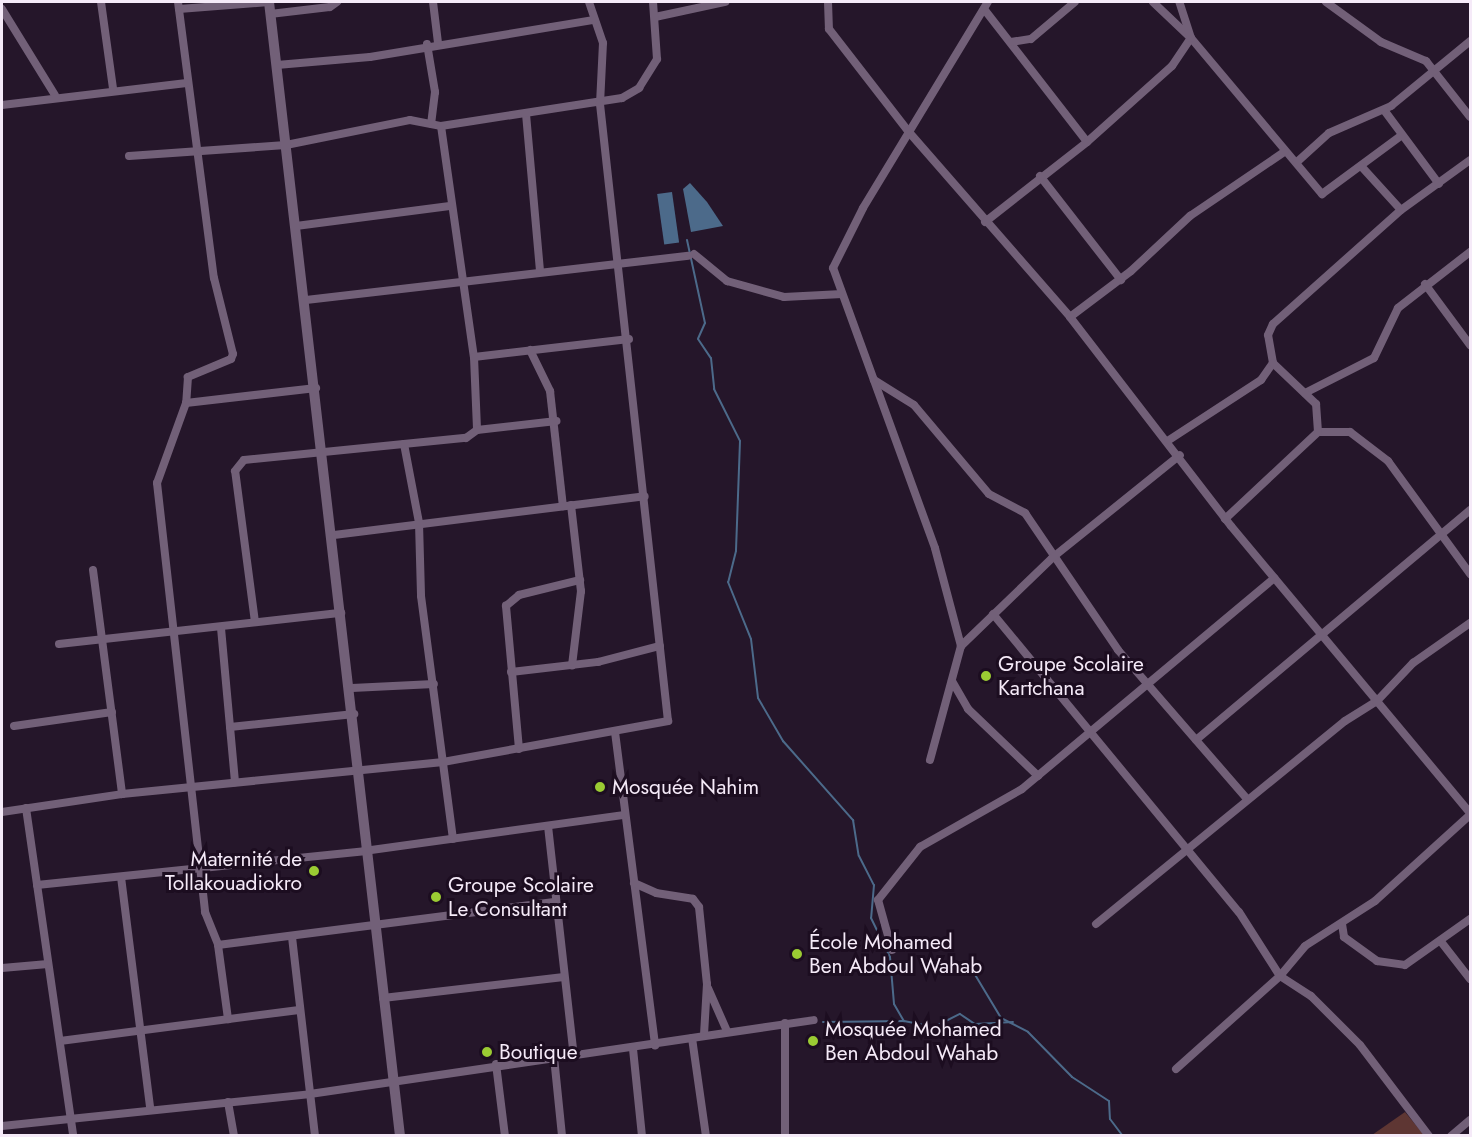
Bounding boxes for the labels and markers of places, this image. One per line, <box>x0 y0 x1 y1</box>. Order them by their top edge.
place label: Groupe Scolaire Kartchana <box>998 651 1144 701</box>
marker: Groupe Scolaire Kartchana <box>979 669 993 683</box>
place label: Mosquée Nahim <box>612 774 759 800</box>
marker: Mosquée Nahim <box>593 780 607 794</box>
place label: Maternité de Tollakouadiokro <box>165 846 302 896</box>
marker: Maternité de Tollakouadiokro <box>307 864 321 878</box>
place label: Groupe Scolaire Le Consultant <box>448 872 594 922</box>
marker: Groupe Scolaire Le Consultant <box>429 890 443 904</box>
place label: École Mohamed Ben Abdoul Wahab <box>809 929 982 979</box>
marker: École Mohamed Ben Abdoul Wahab <box>790 947 804 961</box>
place label: Mosquée Mohamed Ben Abdoul Wahab <box>825 1016 1002 1066</box>
marker: Mosquée Mohamed Ben Abdoul Wahab <box>806 1034 820 1048</box>
place label: Boutique <box>499 1039 578 1065</box>
marker: Boutique <box>480 1045 494 1059</box>

